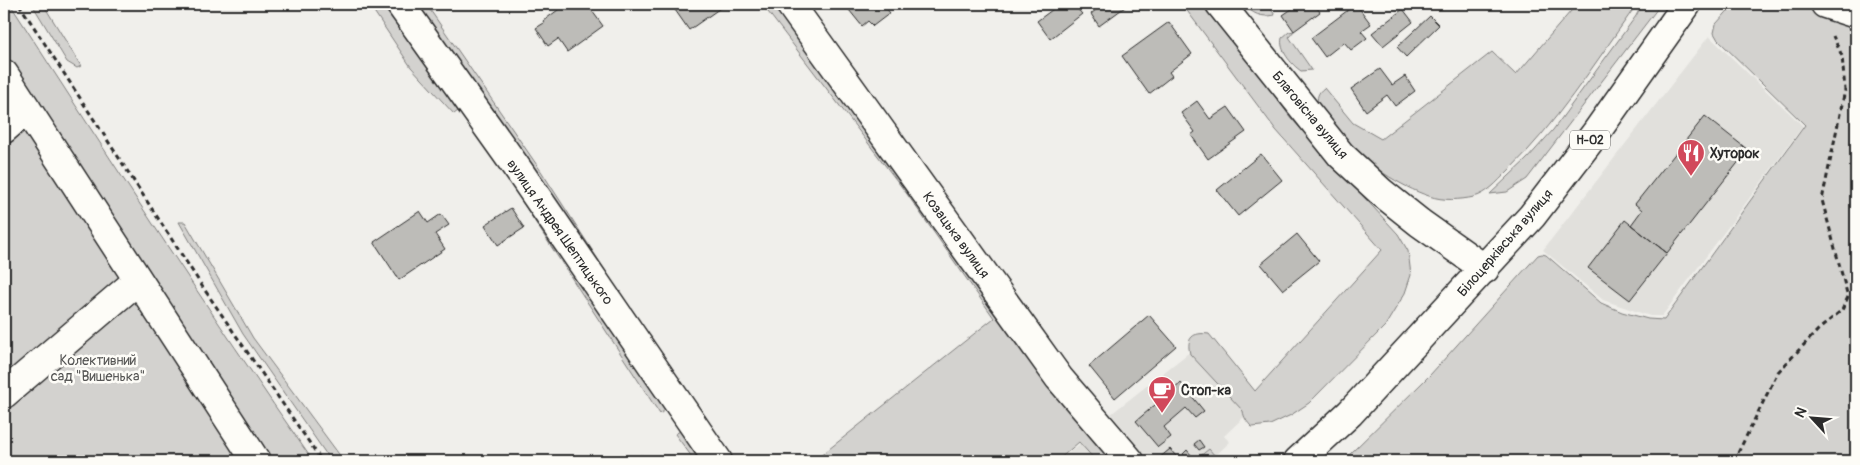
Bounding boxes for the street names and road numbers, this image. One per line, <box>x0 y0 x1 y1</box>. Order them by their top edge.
street label: Благовісна вулиця <box>1268 68 1352 162</box>
road number: Н-02 <box>1570 130 1610 150</box>
street label: вулиця Андрея Шептицького <box>503 156 617 308</box>
street label: Білоцерківська вулиця <box>1454 186 1556 300</box>
street label: Козацька вулиця <box>919 188 993 282</box>

